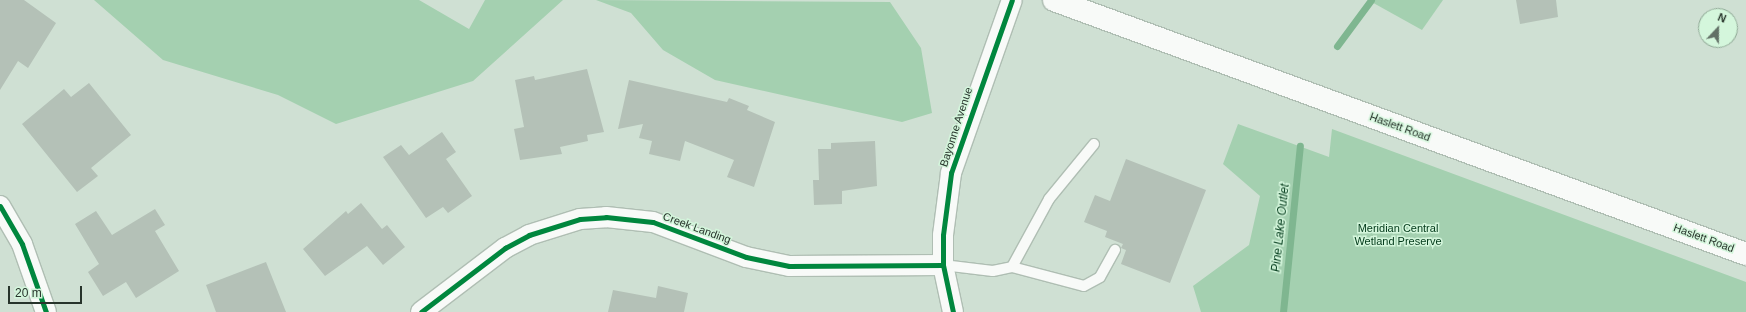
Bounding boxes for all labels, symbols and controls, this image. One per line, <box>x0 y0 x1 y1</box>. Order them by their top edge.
north arrow <box>1698 8 1738 48</box>
text: N <box>1716 11 1728 25</box>
street label: Bayonne Avenue <box>937 85 975 169</box>
street label: Haslett Road <box>1368 110 1432 144</box>
water label: Pine Lake Outlet <box>1269 183 1293 273</box>
street label: Creek Landing <box>661 210 733 246</box>
street label: Haslett Road <box>1672 221 1736 255</box>
park label: Meridian Central Wetland Preserve <box>1354 222 1442 248</box>
scale bar <box>10 278 84 304</box>
text: 20 m <box>15 286 42 300</box>

